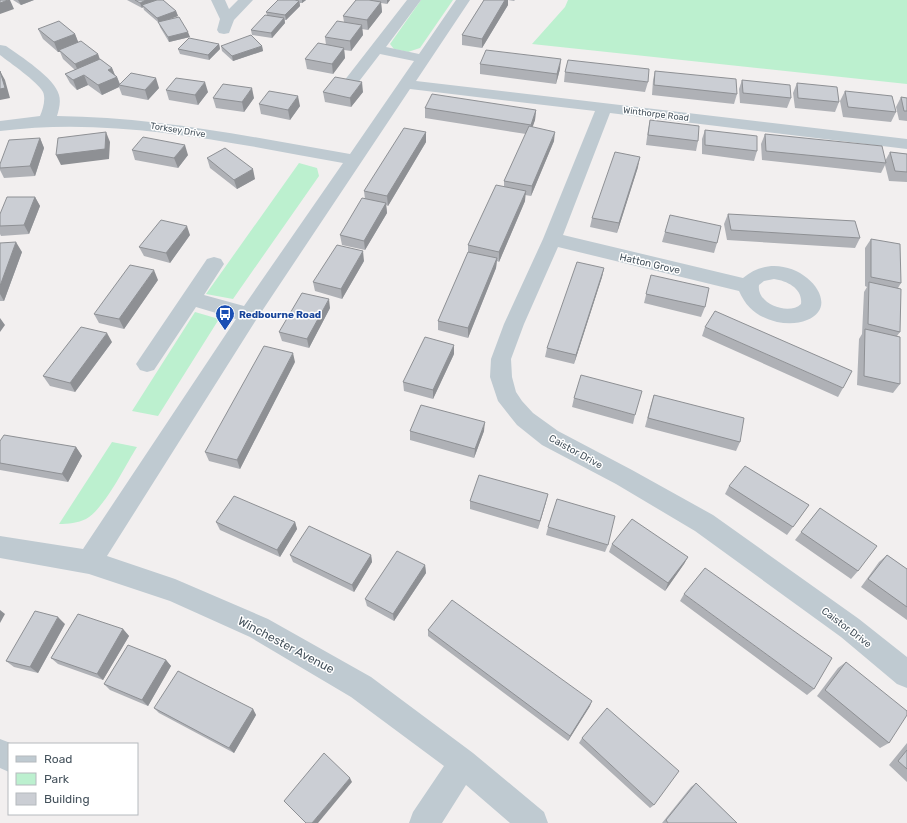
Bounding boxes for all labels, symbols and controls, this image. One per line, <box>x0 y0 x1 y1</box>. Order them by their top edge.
street label: Winthorpe Road <box>622 105 690 123</box>
street label: Torksey Drive <box>150 121 206 139</box>
street label: Hatton Grove <box>618 251 682 277</box>
bus stop icon: Redbourne Road <box>214 303 236 331</box>
place label: Redbourne Road <box>239 309 321 321</box>
street label: Caistor Drive <box>547 432 605 472</box>
street label: Caistor Drive <box>819 605 874 651</box>
street label: Winchester Avenue <box>236 614 337 676</box>
legend <box>8 743 138 815</box>
text: Road <box>44 752 72 766</box>
text: Park <box>44 772 70 786</box>
text: Building <box>44 792 90 806</box>

